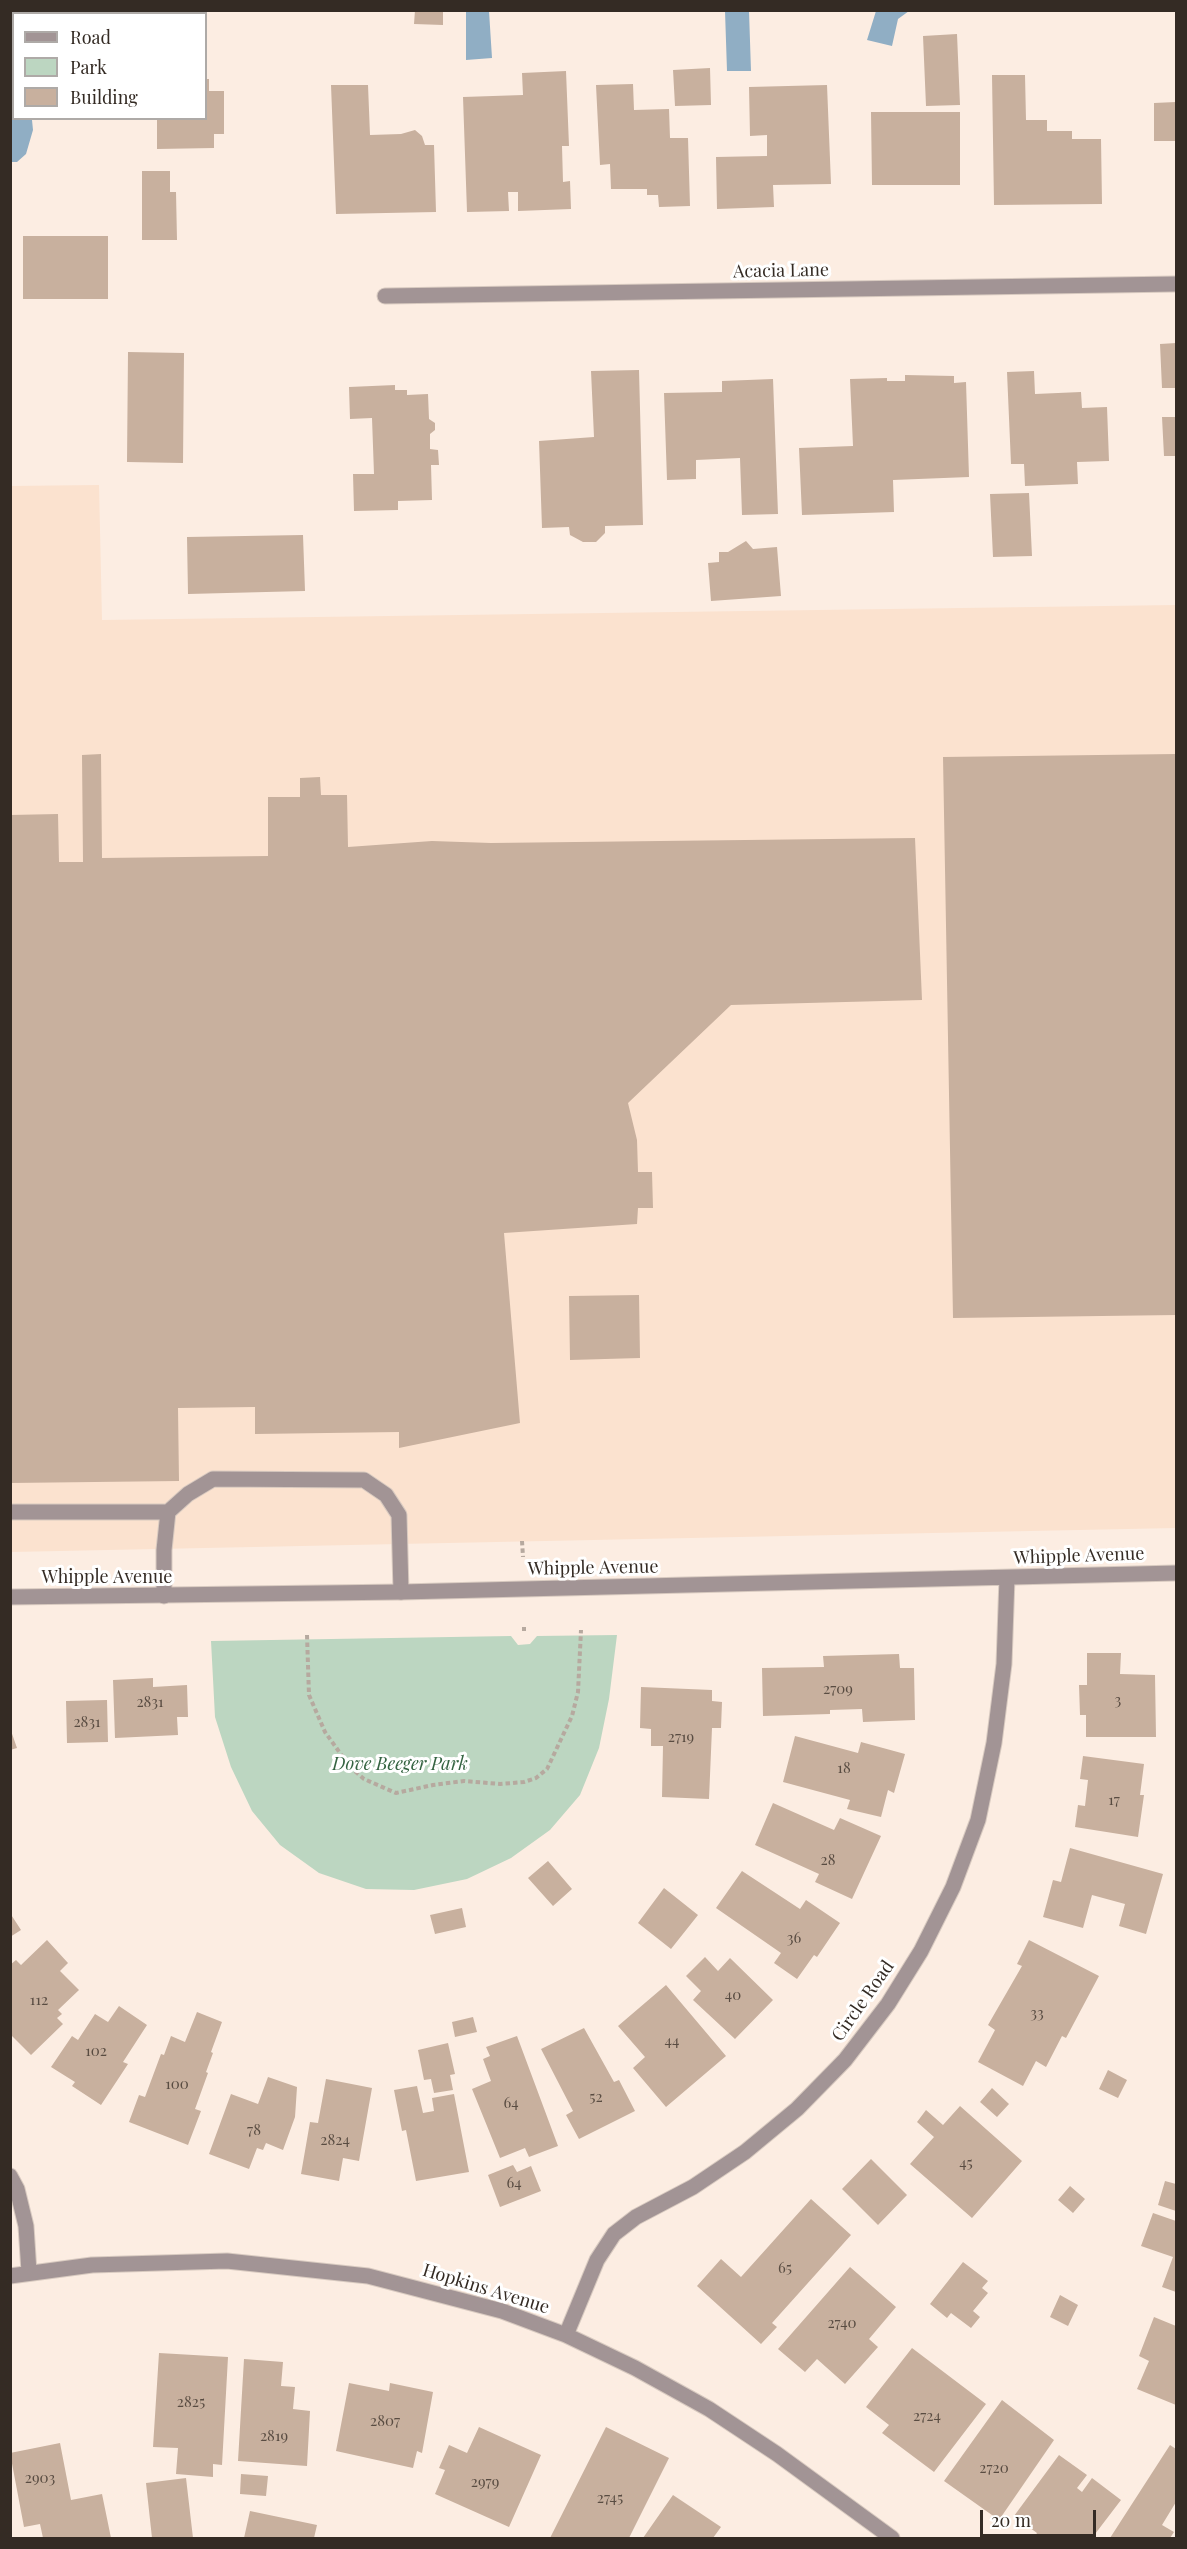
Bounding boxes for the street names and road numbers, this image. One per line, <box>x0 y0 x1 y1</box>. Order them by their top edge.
street label: Acacia Lane <box>733 259 829 283</box>
street label: Whipple Avenue <box>1013 1543 1145 1569</box>
street label: Whipple Avenue <box>527 1556 659 1580</box>
street label: Whipple Avenue <box>42 1566 172 1588</box>
street label: Circle Road <box>827 1956 899 2046</box>
street label: Hopkins Avenue <box>420 2259 552 2319</box>

